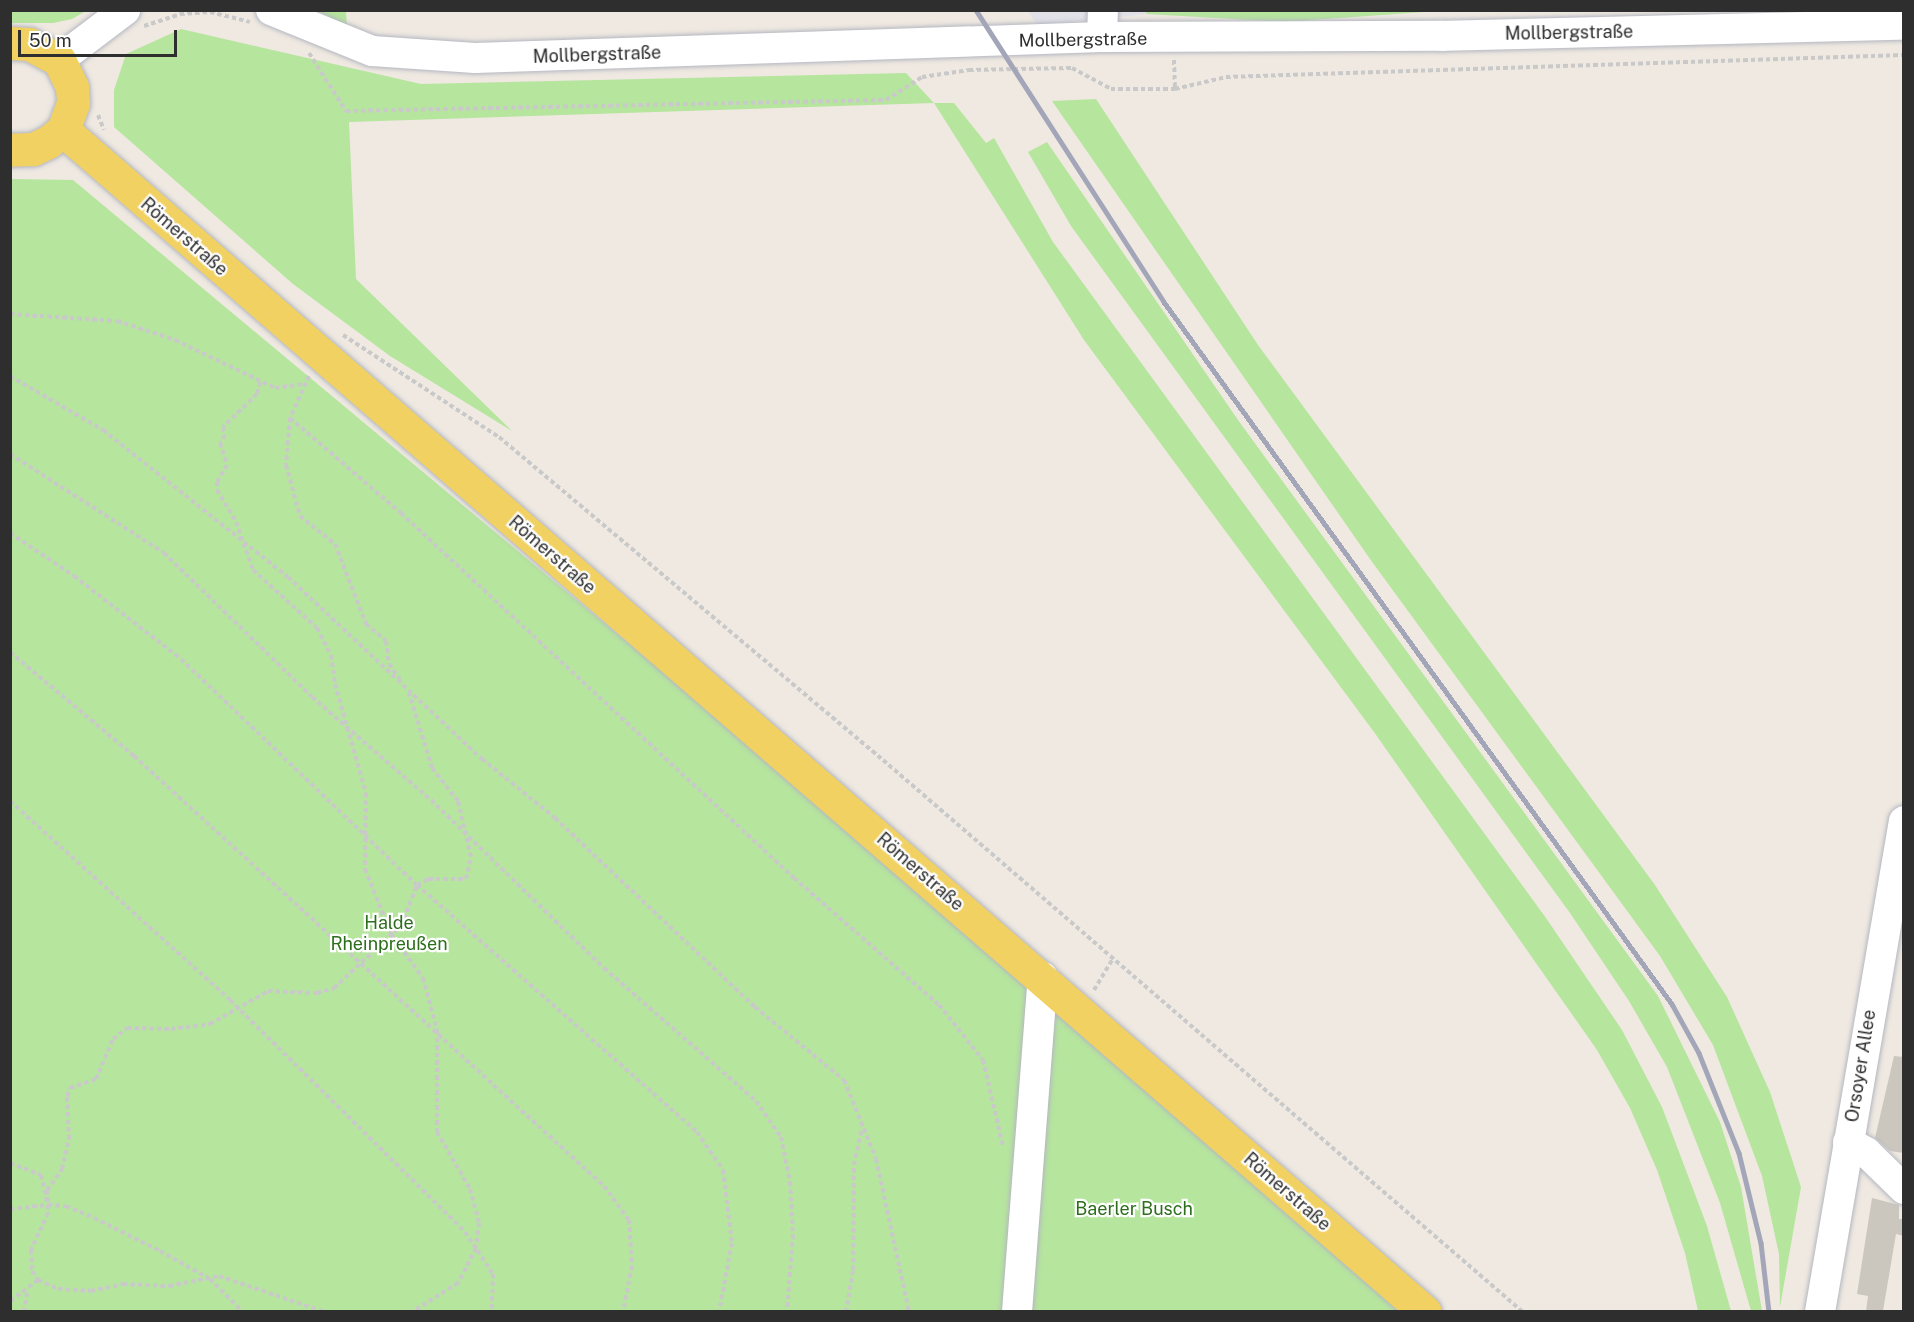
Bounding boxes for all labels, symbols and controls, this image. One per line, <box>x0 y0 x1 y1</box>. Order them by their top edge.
scale bar <box>21 18 180 56</box>
street label: Mollbergstraße <box>1505 21 1633 45</box>
street label: Mollbergstraße <box>1019 28 1147 52</box>
text: 50 m <box>29 30 72 51</box>
street label: Mollbergstraße <box>532 42 662 68</box>
street label: Römerstraße <box>136 193 232 281</box>
street label: Römerstraße <box>504 511 600 599</box>
street label: Römerstraße <box>872 828 968 916</box>
park label: Halde Rheinpreußen <box>330 913 448 956</box>
street label: Orsoyer Allee <box>1841 1008 1881 1124</box>
street label: Römerstraße <box>1239 1148 1335 1236</box>
park label: Baerler Busch <box>1075 1198 1193 1220</box>

